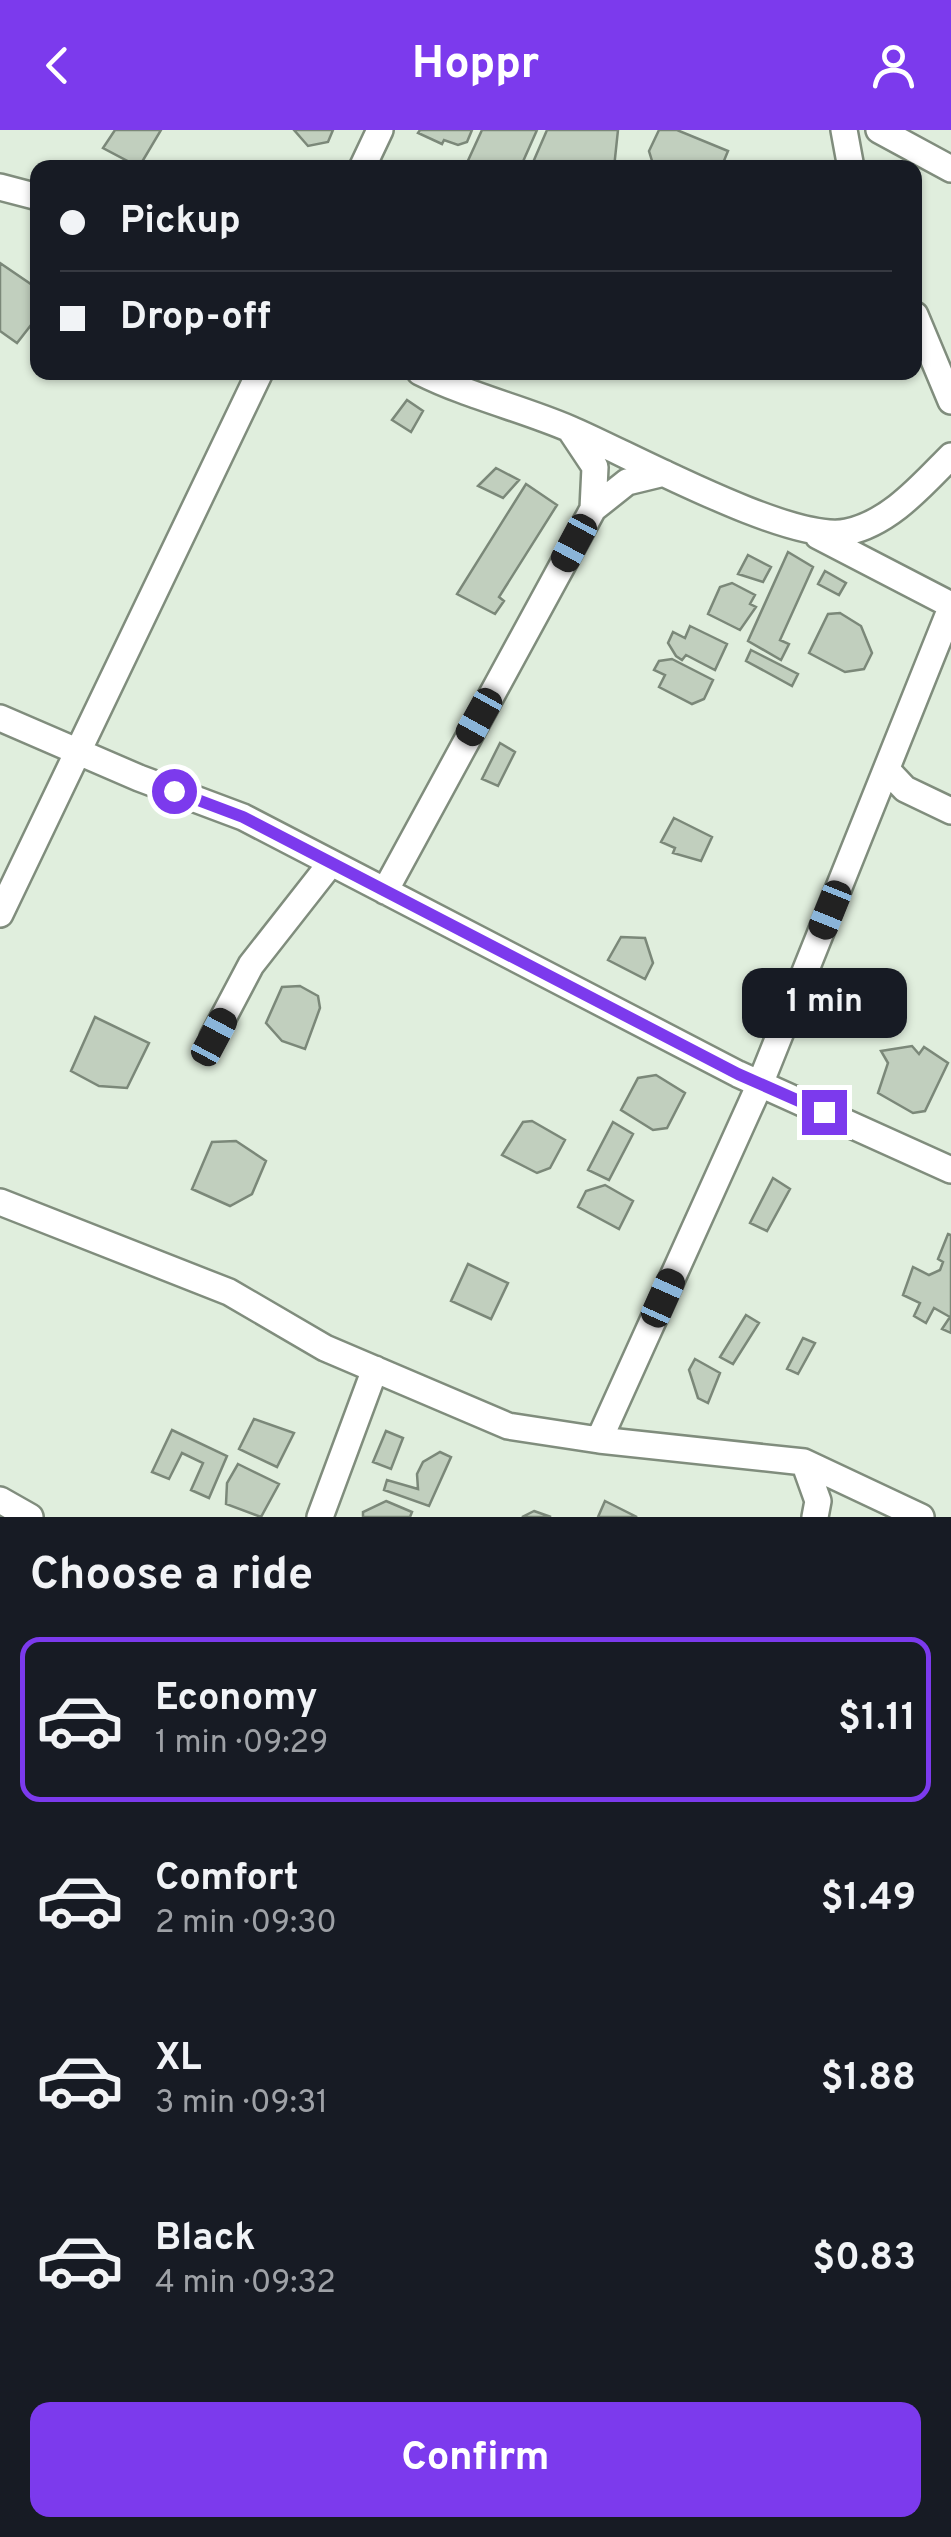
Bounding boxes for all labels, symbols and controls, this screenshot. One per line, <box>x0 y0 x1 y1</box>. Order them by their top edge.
text: Hoppr <box>412 37 539 94</box>
icon: back <box>30 38 85 93</box>
icon: person <box>866 38 921 93</box>
text: Pickup <box>120 198 241 247</box>
text: Drop-off <box>120 294 271 343</box>
car <box>547 509 601 577</box>
car <box>451 683 507 751</box>
route start <box>152 769 197 814</box>
car <box>805 877 855 943</box>
callout: 1 min <box>742 967 906 1037</box>
text: 1 min <box>786 983 863 1023</box>
car <box>187 1003 241 1071</box>
route end <box>802 1090 847 1135</box>
car <box>637 1264 689 1332</box>
text: Choose a ride <box>30 1548 313 1605</box>
icon: car <box>35 1675 125 1765</box>
text: Economy <box>155 1675 317 1724</box>
text: $1.11 <box>838 1695 916 1744</box>
text: 1 min · 09:29 <box>155 1724 328 1764</box>
icon: car <box>35 1855 125 1945</box>
text: Comfort <box>155 1855 299 1904</box>
text: $1.49 <box>821 1875 916 1924</box>
text: 2 min · 09:30 <box>155 1904 337 1944</box>
icon: car <box>35 2035 125 2125</box>
text: XL <box>155 2035 202 2084</box>
text: $1.88 <box>821 2055 916 2104</box>
text: 3 min · 09:31 <box>155 2084 328 2124</box>
icon: car <box>35 2215 125 2305</box>
text: Black <box>155 2215 255 2264</box>
text: $0.83 <box>812 2235 916 2284</box>
text: 4 min · 09:32 <box>155 2264 336 2304</box>
button: Confirm <box>30 2402 921 2517</box>

